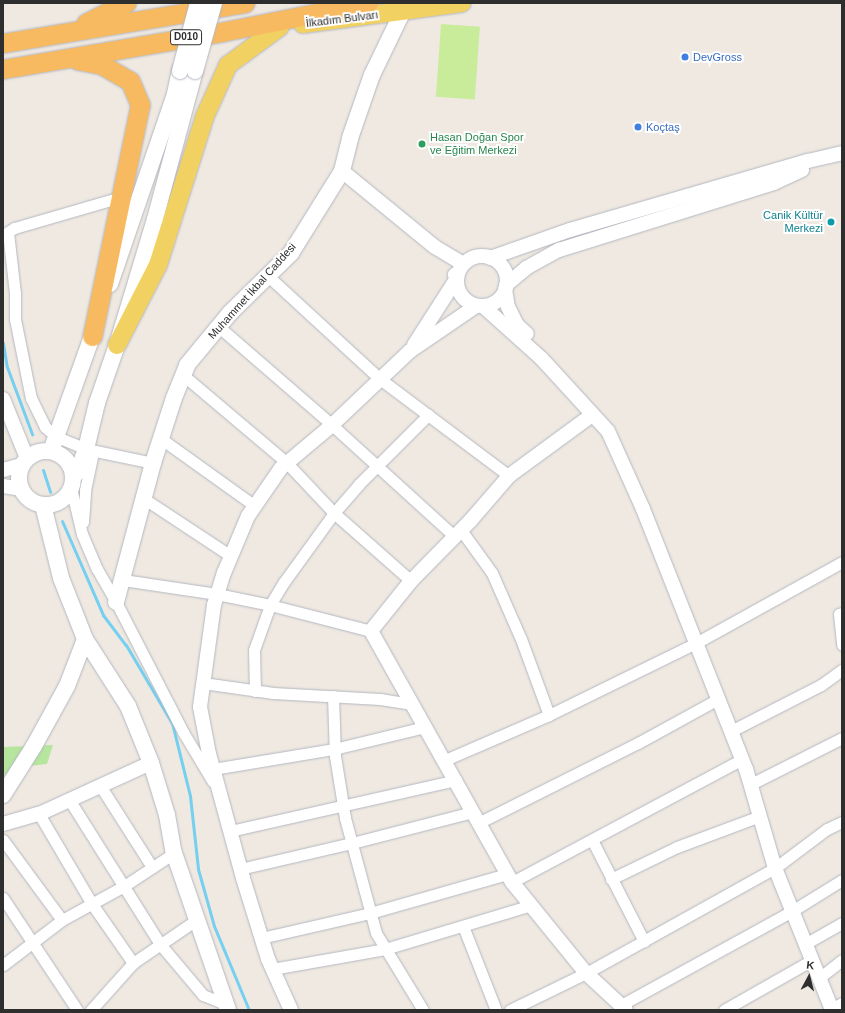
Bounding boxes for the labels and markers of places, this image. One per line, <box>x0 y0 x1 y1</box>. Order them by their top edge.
place label: DevGross <box>693 50 742 64</box>
marker: DevGross <box>680 52 690 62</box>
place label: Koçtaş <box>646 120 680 134</box>
marker: Koçtaş <box>633 122 643 132</box>
place label: Hasan Doğan Spor ve Eğitim Merkezi <box>430 131 524 157</box>
marker: Hasan Doğan Spor ve Eğitim Merkezi <box>417 139 427 149</box>
place label: Canik Kültür Merkezi <box>763 209 823 235</box>
marker: Canik Kültür Merkezi <box>826 217 836 227</box>

